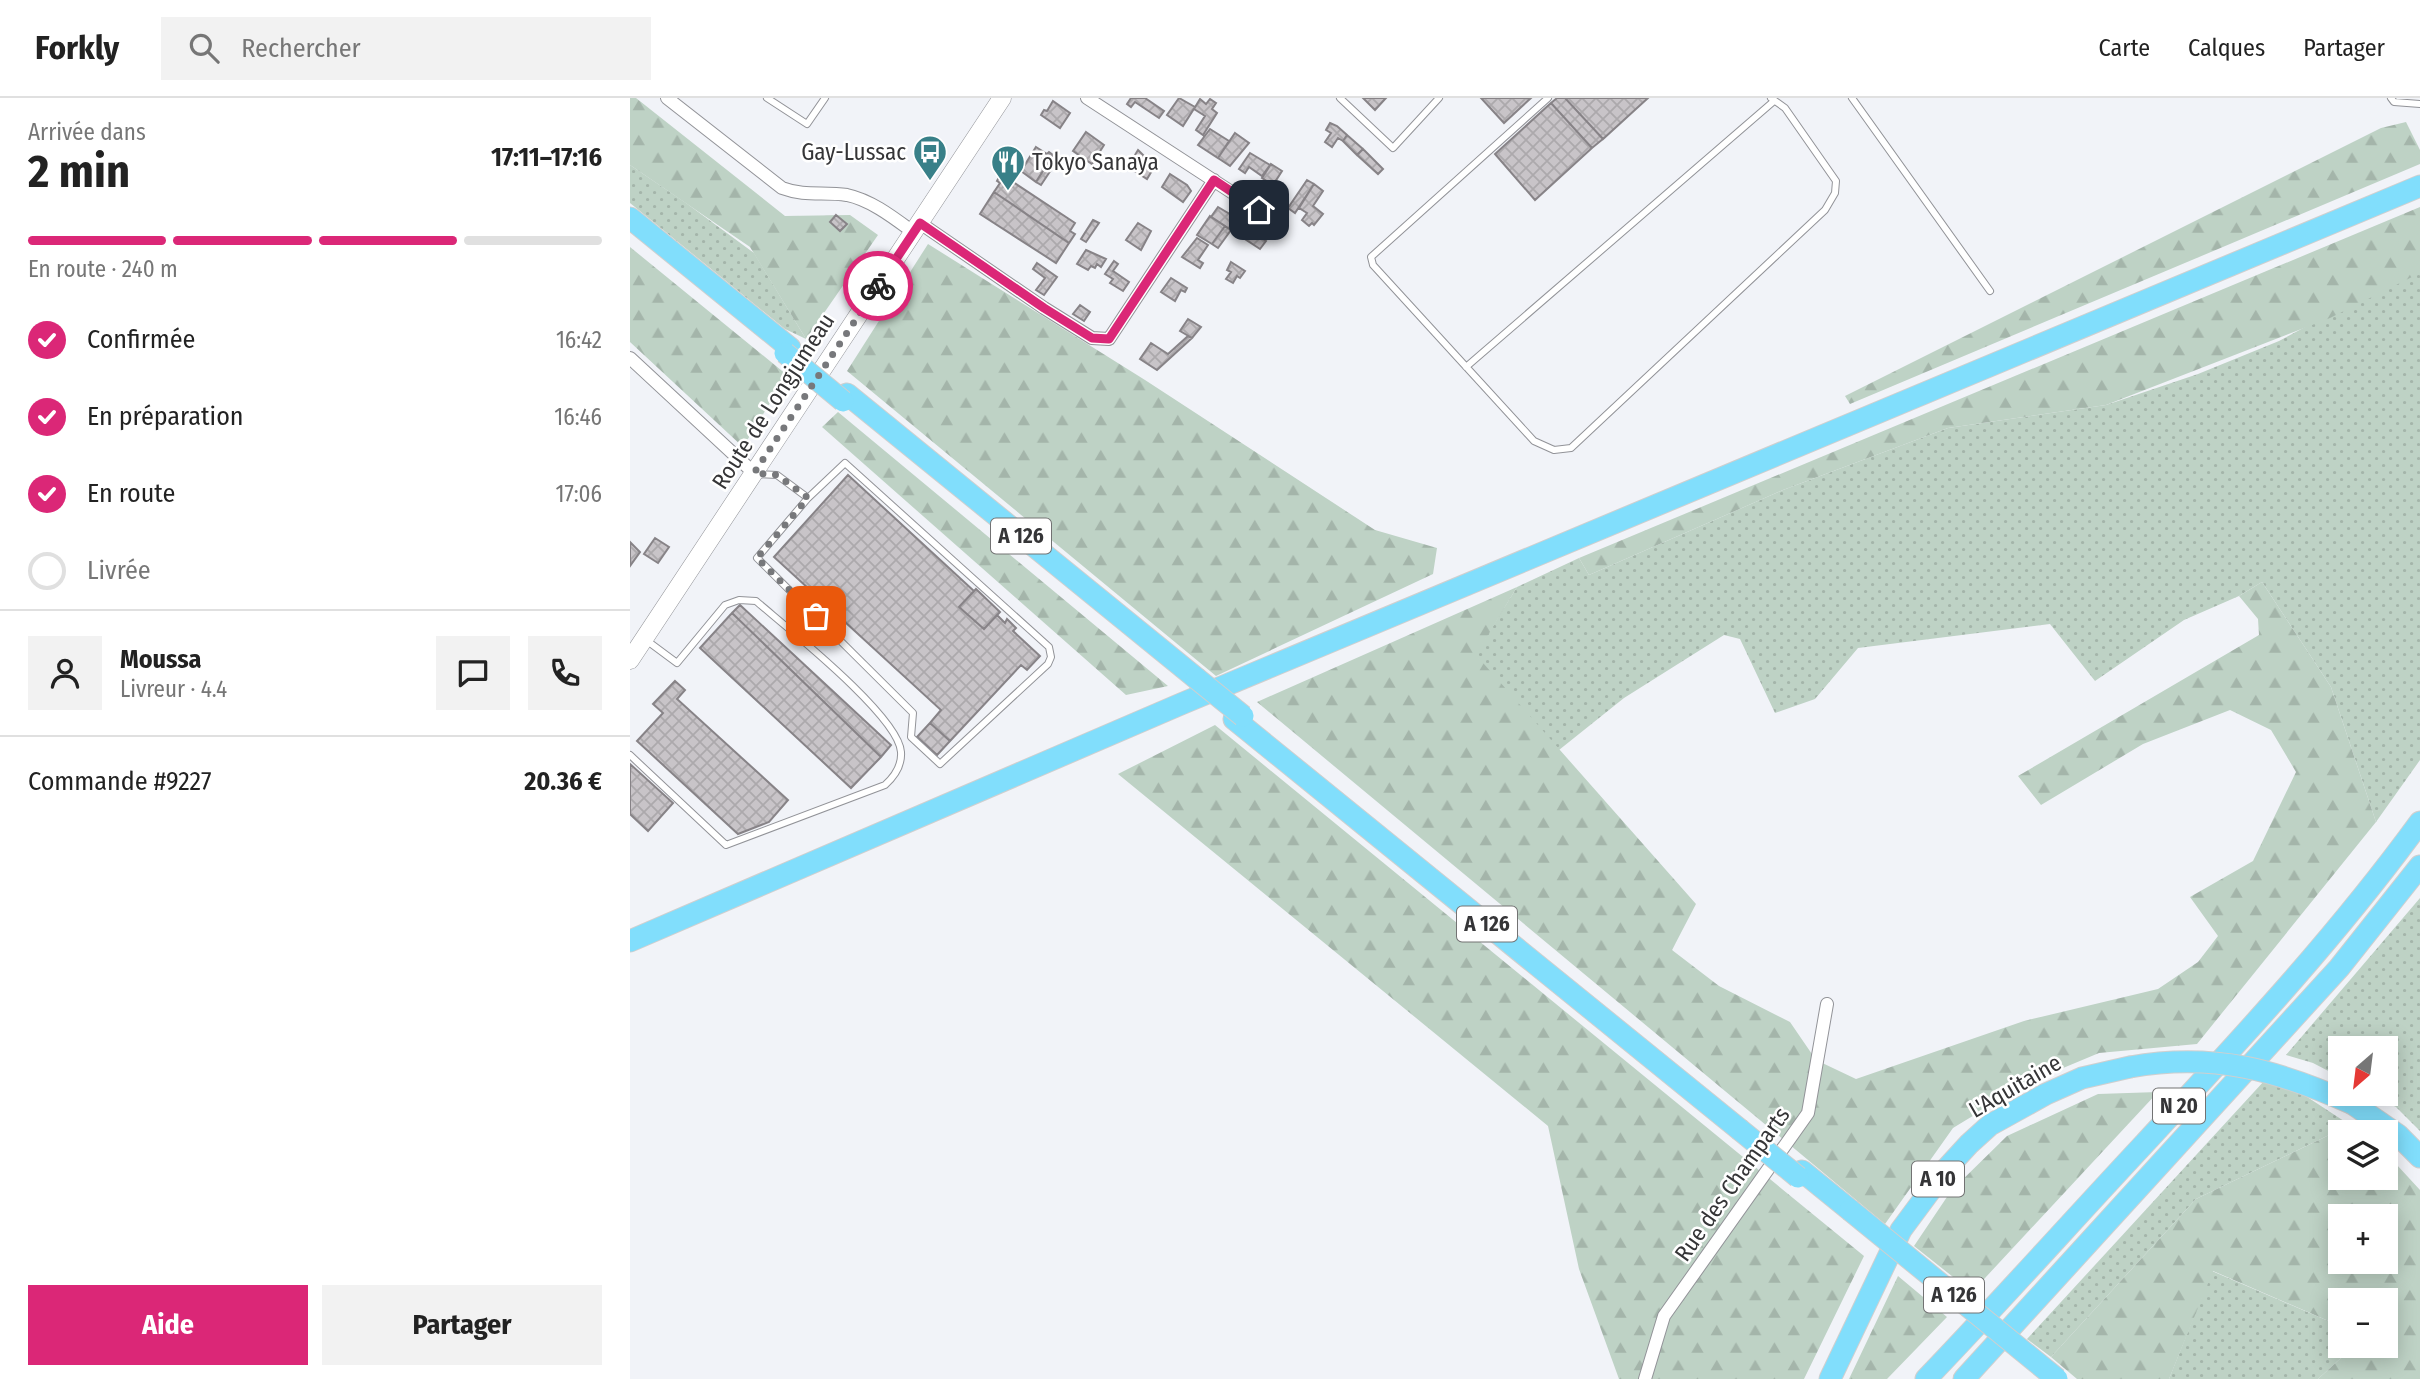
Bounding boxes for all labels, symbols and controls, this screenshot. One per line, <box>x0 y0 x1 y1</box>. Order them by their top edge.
search box <box>161 17 651 80</box>
text: Forkly <box>35 28 119 68</box>
icon: search <box>185 29 223 67</box>
text: Rechercher <box>241 33 361 64</box>
text: Carte <box>2099 34 2150 62</box>
text: Calques <box>2188 34 2265 62</box>
text: Partager <box>2303 34 2385 62</box>
text: Arrivée dans <box>28 118 146 146</box>
bus stop icon: Gay-Lussac <box>911 133 949 182</box>
place label: Gay-Lussac <box>801 138 906 166</box>
text: 17:11–17:16 <box>491 142 602 173</box>
restaurant icon: Tokyo Sanaya <box>989 143 1027 192</box>
text: 2 min <box>28 144 130 199</box>
place label: Tokyo Sanaya <box>1032 148 1159 176</box>
pin <box>1229 180 1289 240</box>
icon: home <box>1240 191 1278 229</box>
courier <box>843 251 913 321</box>
text: En route · 240 m <box>28 255 178 283</box>
icon: bike <box>859 267 897 305</box>
street label: Route de Longjumeau <box>706 308 840 494</box>
icon: check <box>28 321 66 359</box>
text: Confirmée <box>87 324 195 355</box>
text: 16:42 <box>556 326 602 354</box>
icon: check <box>28 398 66 436</box>
text: En préparation <box>87 401 244 432</box>
text: 16:46 <box>554 403 602 431</box>
icon: check <box>28 475 66 513</box>
text: En route <box>87 478 175 509</box>
text: 17:06 <box>555 480 602 508</box>
road number: A 126 <box>991 518 1051 554</box>
text: Livrée <box>87 555 151 586</box>
pin <box>786 586 846 646</box>
icon: bag <box>797 597 835 635</box>
button: person <box>28 636 102 710</box>
button: chat <box>436 636 510 710</box>
button: phone <box>528 636 602 710</box>
text: Moussa <box>120 644 201 675</box>
text: Livreur · 4.4 <box>120 675 227 703</box>
text: Commande #9227 <box>28 766 211 797</box>
text: 20.36 € <box>524 766 602 797</box>
road number: A 126 <box>1457 906 1517 942</box>
north arrow <box>2328 1036 2398 1106</box>
map controls <box>2328 1036 2398 1358</box>
street label: L'Aquitaine <box>1964 1048 2066 1124</box>
road number: N 20 <box>2153 1088 2205 1124</box>
street label: Rue des Champarts <box>1668 1102 1796 1266</box>
button: layers <box>2328 1120 2398 1190</box>
road number: A 10 <box>1912 1162 1964 1196</box>
button: + <box>2328 1204 2398 1274</box>
road number: A 126 <box>1924 1278 1984 1312</box>
button: Aide <box>28 1285 308 1365</box>
button: Partager <box>322 1285 602 1365</box>
button: − <box>2328 1288 2398 1358</box>

